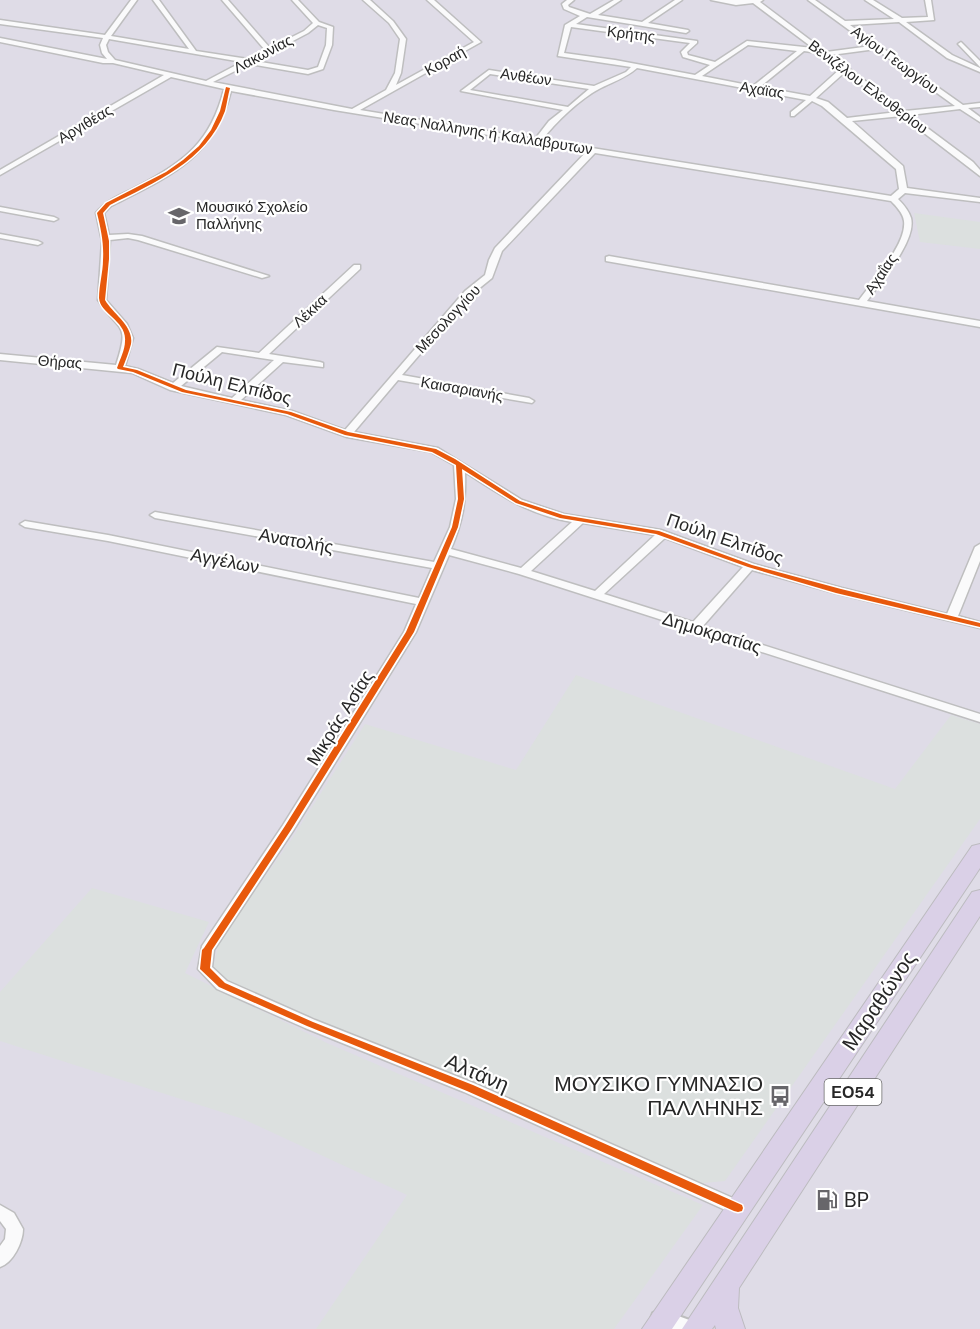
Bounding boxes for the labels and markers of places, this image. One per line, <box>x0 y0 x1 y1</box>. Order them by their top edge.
place label: Μουσικό Σχολείο Παλλήνης <box>196 197 308 234</box>
school or university icon: Μουσικό Σχολείο Παλλήνης <box>167 204 191 228</box>
place label: ΜΟΥΣΙΚΟ ΓΥΜΝΑΣΙΟ ΠΑΛΛΗΝΗΣ <box>554 1070 763 1122</box>
bus stop icon: ΜΟΥΣΙΚΟ ΓΥΜΝΑΣΙΟ ΠΑΛΛΗΝΗΣ <box>768 1084 792 1108</box>
place label: BP <box>844 1186 869 1214</box>
fuel station icon: BP <box>815 1188 839 1212</box>

